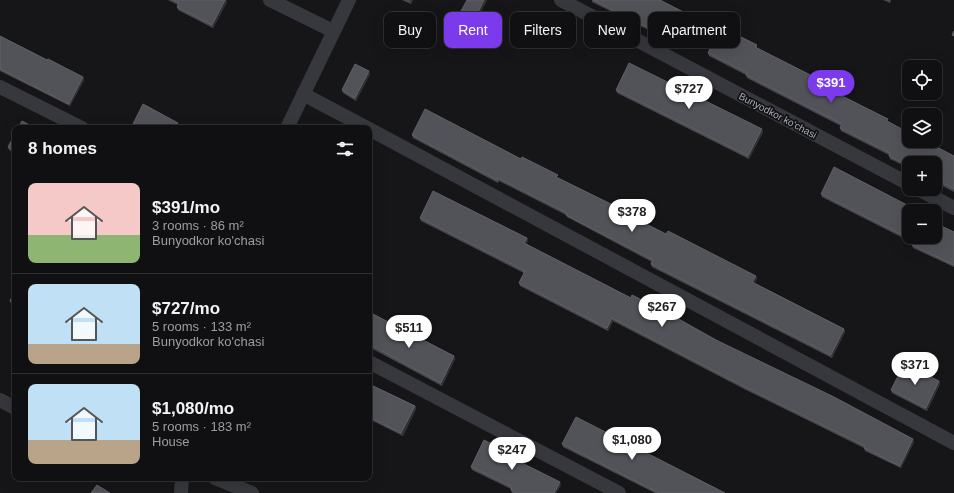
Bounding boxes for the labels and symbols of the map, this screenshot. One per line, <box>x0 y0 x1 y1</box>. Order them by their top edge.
pin: $391 <box>807 70 855 104</box>
pin: $727 <box>665 76 713 110</box>
street label: Bunyodkor ko'chasi <box>737 90 818 141</box>
pin: $378 <box>608 199 656 233</box>
pin: $267 <box>638 294 686 328</box>
pin: $511 <box>385 315 433 349</box>
pin: $371 <box>891 352 939 386</box>
pin: $1,080 <box>599 427 665 461</box>
pin: $247 <box>488 437 536 471</box>

